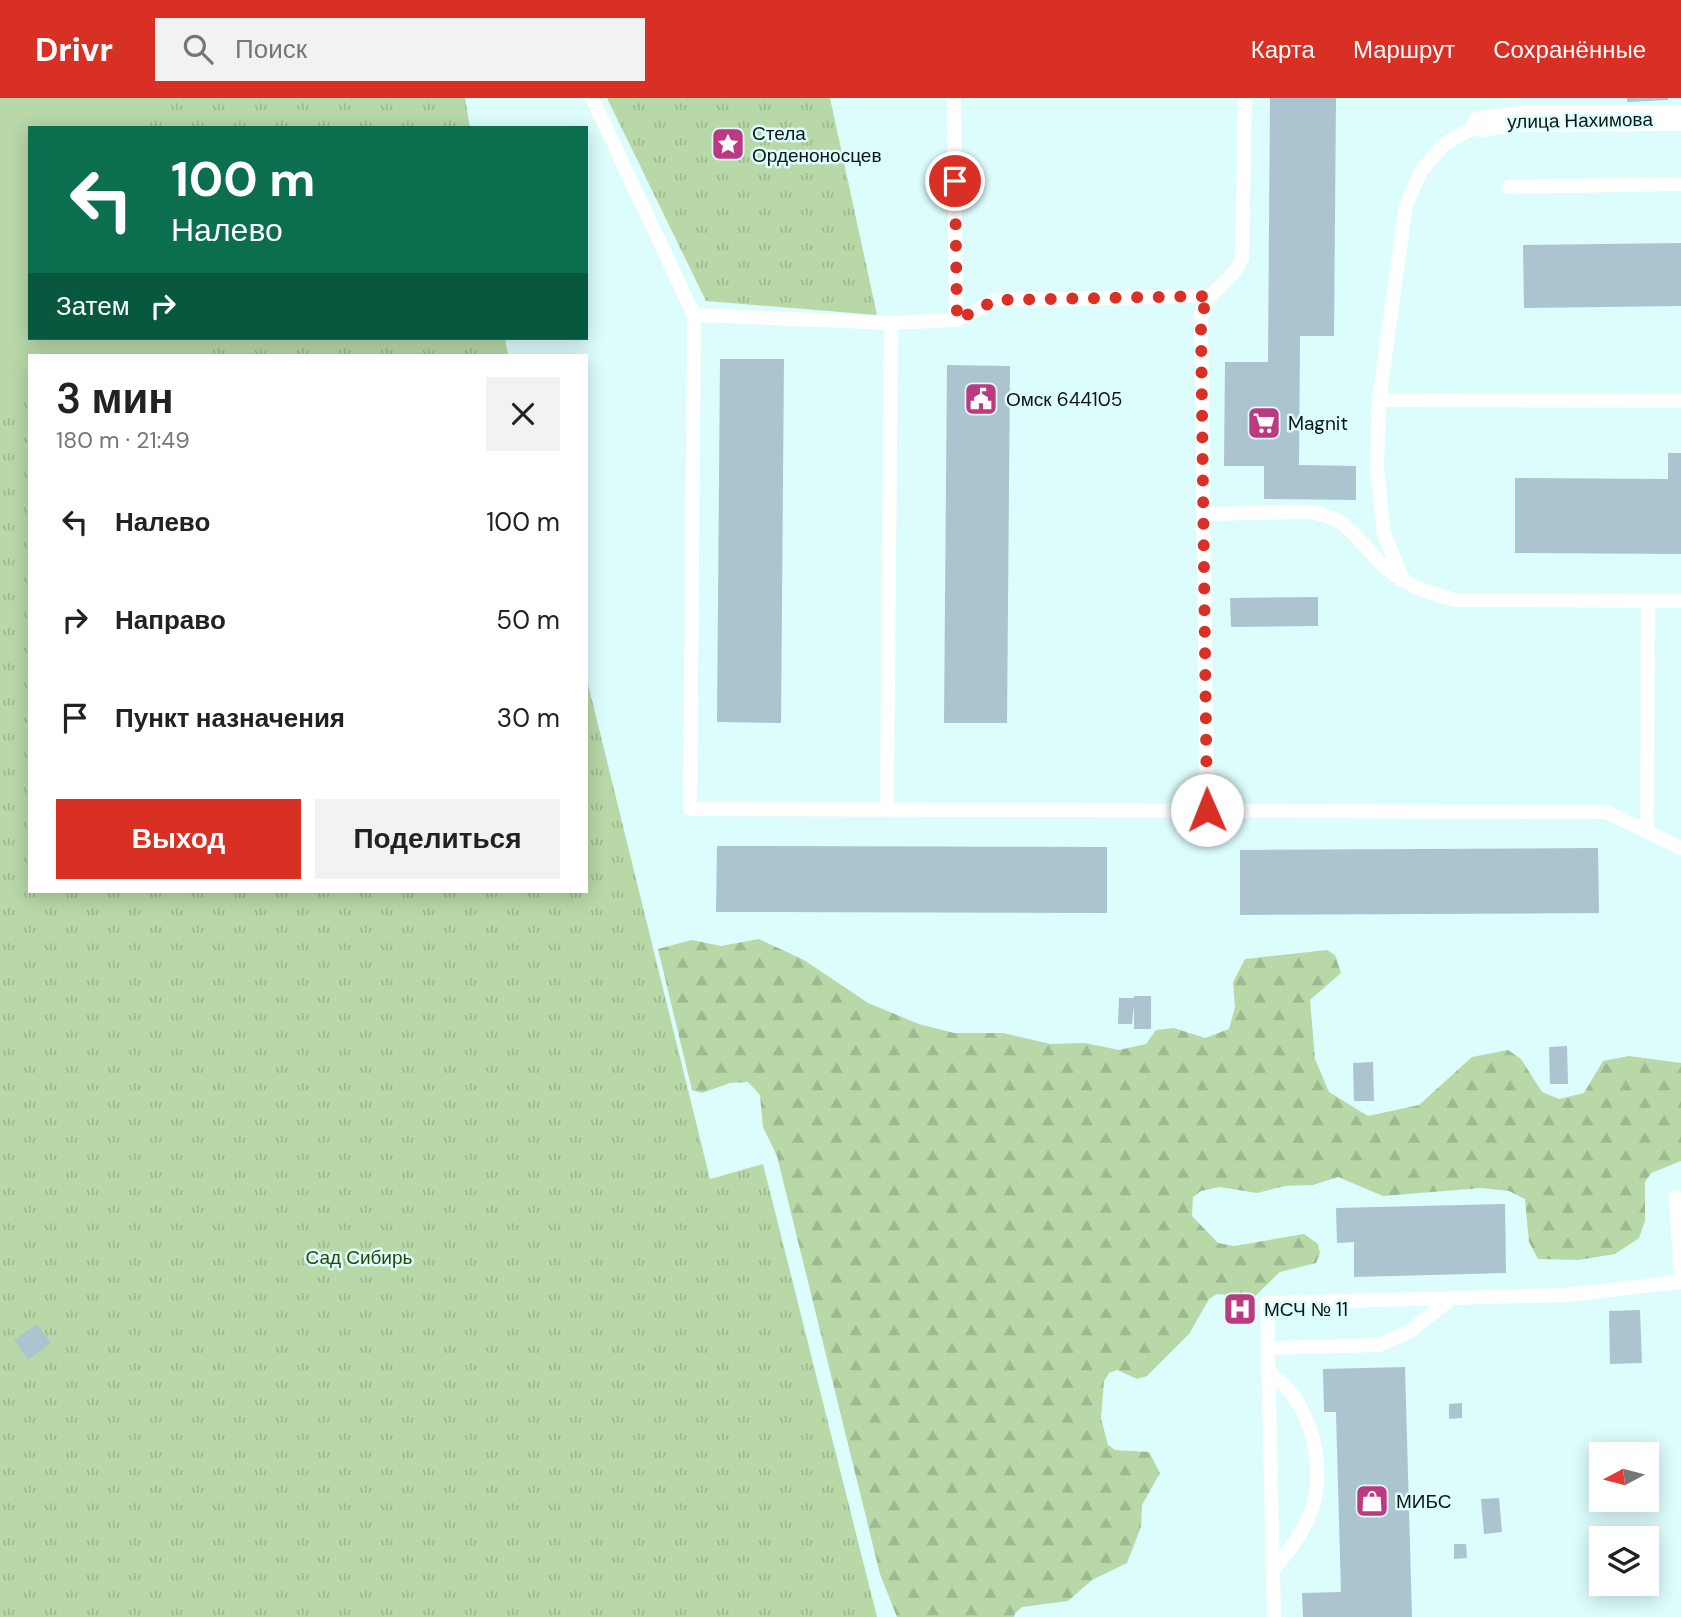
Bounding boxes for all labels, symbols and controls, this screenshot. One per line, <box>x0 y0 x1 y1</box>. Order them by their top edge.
search box <box>155 18 645 81</box>
text: Drivr <box>35 28 113 71</box>
icon: search <box>179 30 217 68</box>
text: Поиск <box>235 32 307 66</box>
text: Карта <box>1251 34 1315 65</box>
text: Маршрут <box>1353 34 1455 65</box>
text: Сохранённые <box>1493 34 1646 65</box>
street label: улица Нахимова <box>1507 107 1654 134</box>
place label: Стела Орденоносцев <box>752 121 882 168</box>
place icon: Стела Орденоносцев <box>709 125 747 163</box>
text: 100 m <box>171 147 315 211</box>
pin <box>925 151 985 211</box>
icon: left <box>56 154 147 245</box>
icon: arrive <box>936 162 974 200</box>
text: Налево <box>171 209 283 251</box>
icon: right <box>144 287 182 325</box>
text: Затем <box>56 289 130 323</box>
text: 3 мин <box>56 371 174 426</box>
button: close <box>486 377 560 451</box>
public building icon: Омск 644105 <box>962 380 1000 418</box>
place label: Омск 644105 <box>1006 387 1122 412</box>
supermarket icon: Magnit <box>1245 404 1283 442</box>
place label: Magnit <box>1288 411 1348 436</box>
text: 180 m · 21:49 <box>56 425 190 455</box>
icon: left <box>56 503 94 541</box>
text: Налево <box>115 505 210 539</box>
text: 100 m <box>486 505 560 539</box>
icon: right <box>56 601 94 639</box>
text: Направо <box>115 603 226 637</box>
text: 50 m <box>496 603 560 637</box>
icon: arrive <box>56 699 94 737</box>
text: Пункт назначения <box>115 701 345 735</box>
text: 30 m <box>497 701 560 735</box>
position arrow <box>1170 773 1244 847</box>
button: Выход <box>56 799 301 879</box>
button: Поделиться <box>315 799 560 879</box>
park label: Сад Сибирь <box>306 1245 413 1270</box>
hospital icon: МСЧ № 11 <box>1221 1290 1259 1328</box>
place label: МСЧ № 11 <box>1264 1297 1348 1322</box>
north arrow <box>1589 1442 1659 1512</box>
map controls <box>1589 1442 1659 1596</box>
shop icon: МИБС <box>1353 1482 1391 1520</box>
place label: МИБС <box>1396 1489 1451 1514</box>
button: layers <box>1589 1526 1659 1596</box>

